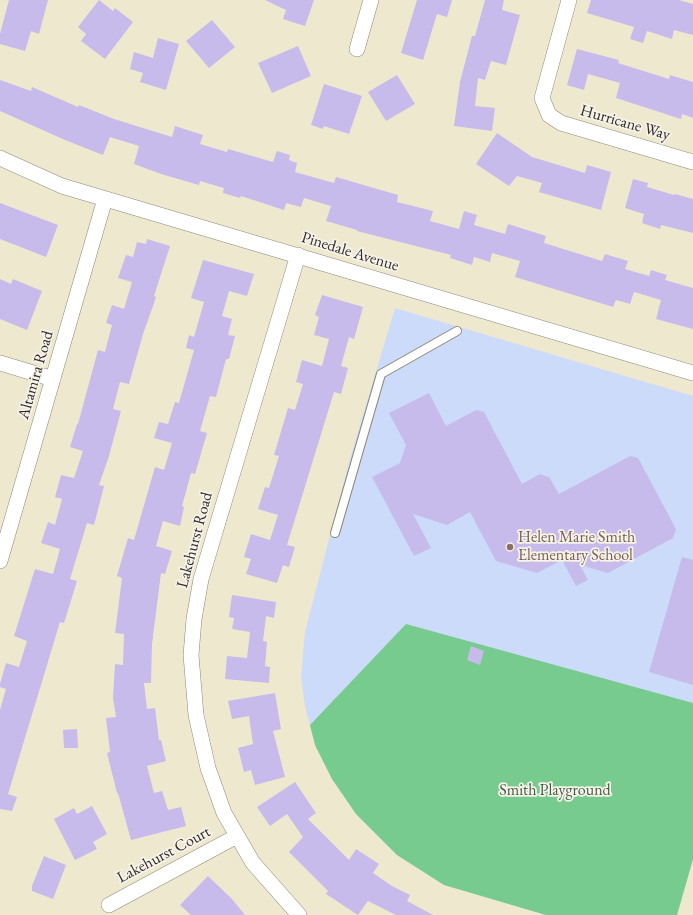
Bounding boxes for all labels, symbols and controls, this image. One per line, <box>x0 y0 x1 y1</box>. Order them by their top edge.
street label: Hurricane Way <box>578 101 672 145</box>
street label: Pinedale Avenue <box>299 228 401 276</box>
street label: Altamira Road <box>14 329 58 421</box>
street label: Lakehurst Road <box>173 490 217 590</box>
place label: Helen Marie Smith Elementary School <box>518 528 635 566</box>
marker: Helen Marie Smith Elementary School <box>505 542 515 552</box>
park label: Smith Playground <box>499 781 611 801</box>
street label: Lakehurst Court <box>114 822 214 888</box>

